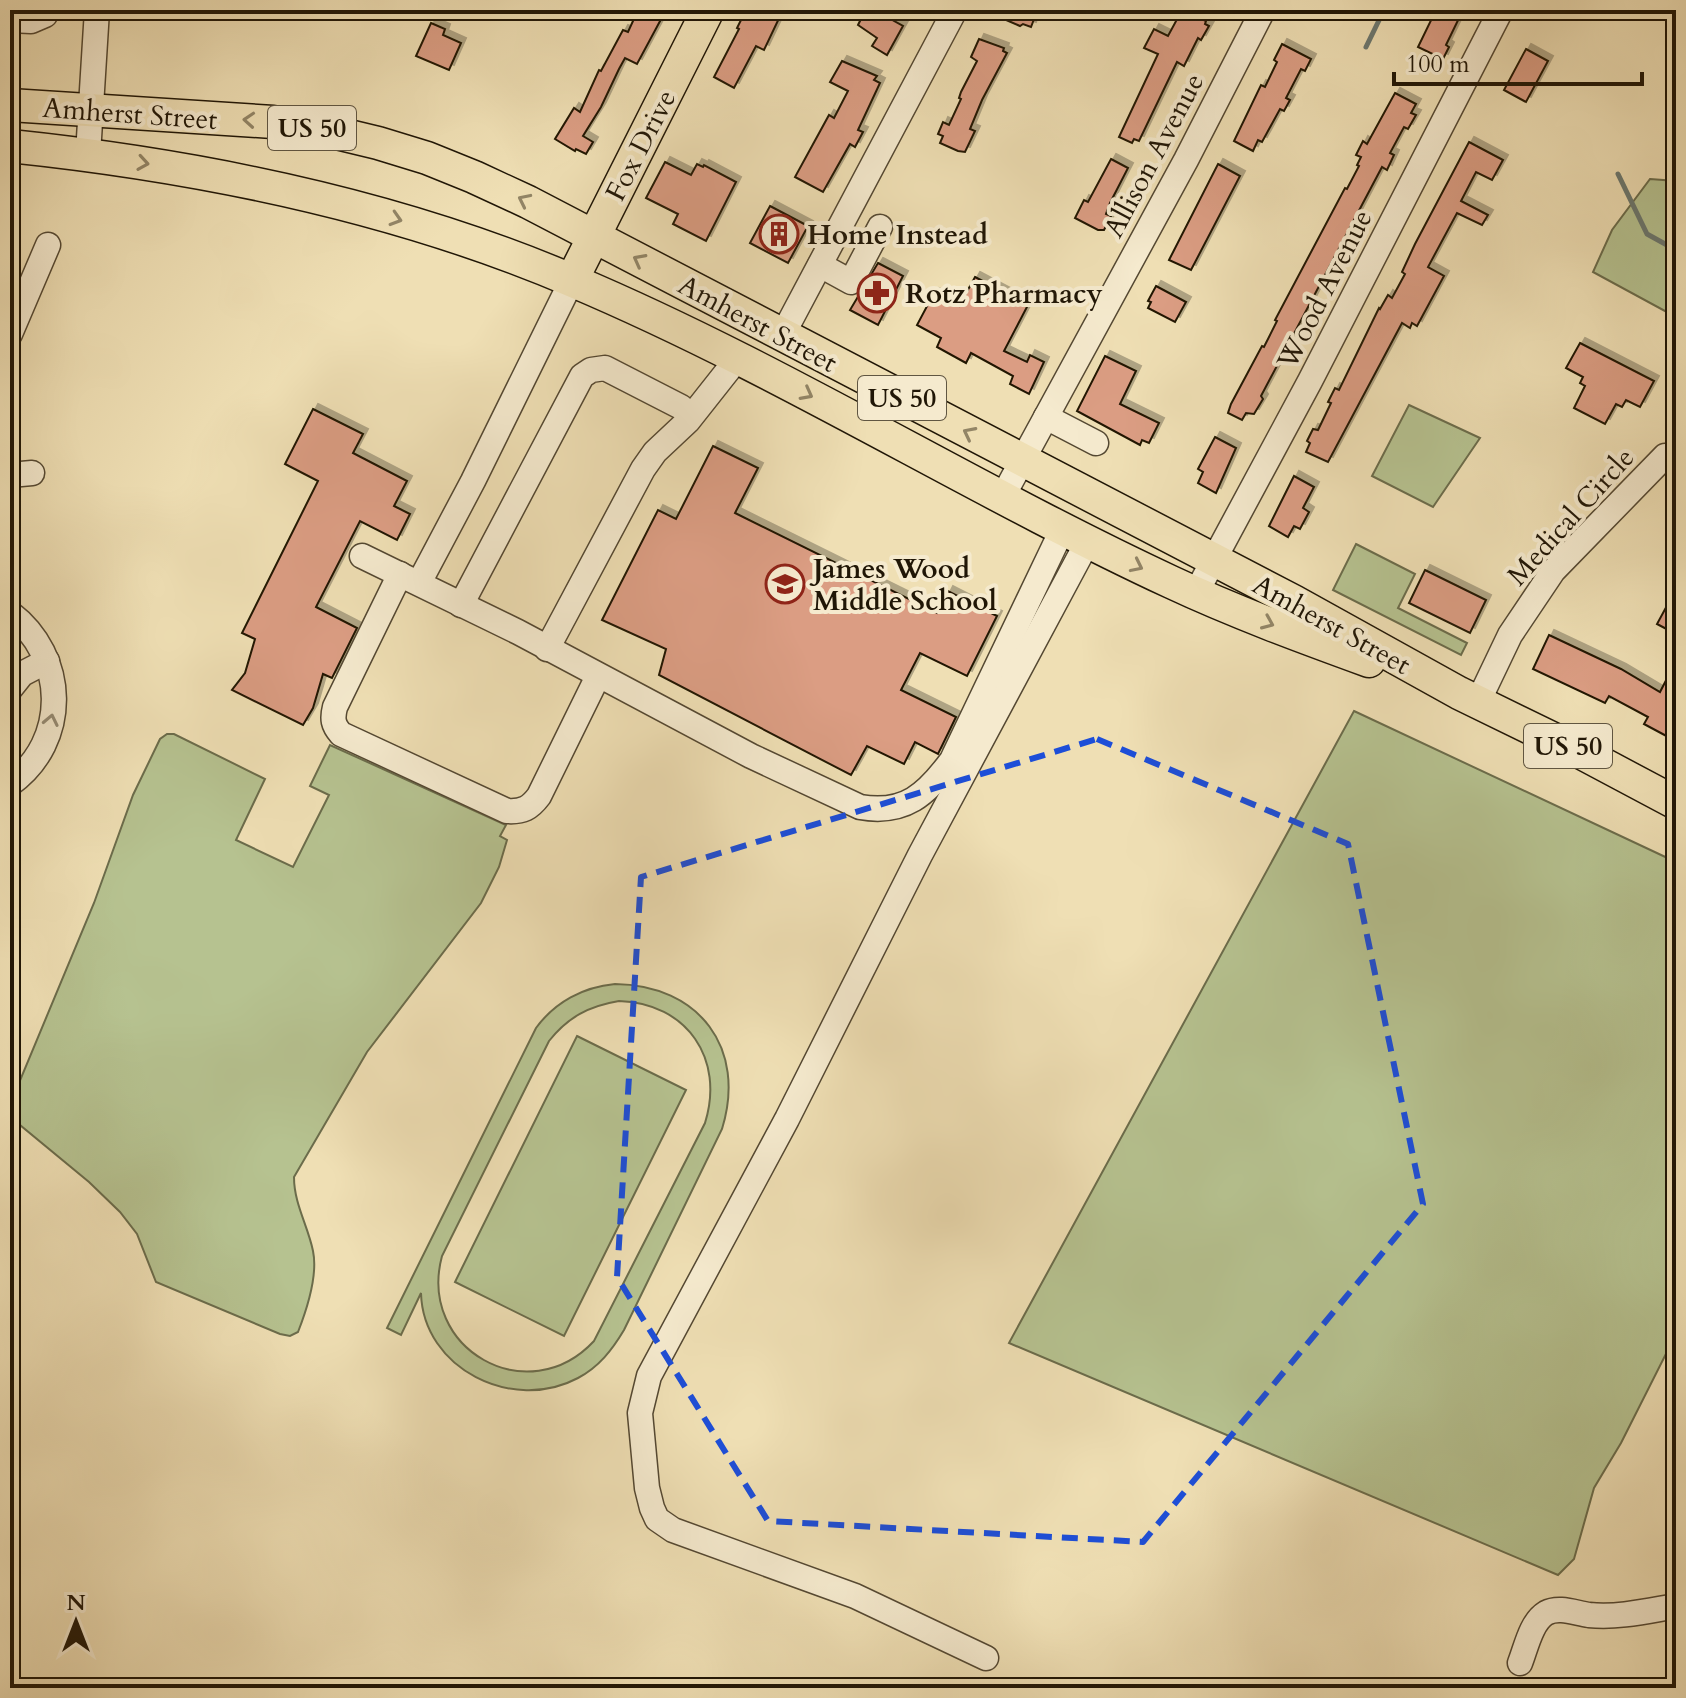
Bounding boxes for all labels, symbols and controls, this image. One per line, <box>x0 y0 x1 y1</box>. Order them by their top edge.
scale bar <box>1394 36 1642 86</box>
text: 100 m <box>1406 48 1470 81</box>
street label: Allison Avenue <box>1095 67 1213 244</box>
street label: Fox Drive <box>597 83 685 208</box>
street label: Amherst Street <box>41 89 219 139</box>
road number: US 50 <box>268 106 356 150</box>
one-way arrow <box>243 112 256 129</box>
one-way arrow <box>136 154 150 171</box>
one-way arrow <box>518 194 533 210</box>
street label: Wood Avenue <box>1268 203 1381 377</box>
one-way arrow <box>389 210 403 226</box>
building icon: Home Instead <box>758 213 800 255</box>
place label: Home Instead <box>807 216 988 254</box>
one-way arrow <box>633 255 648 270</box>
street label: Amherst Street <box>671 266 844 382</box>
pharmacy icon: Rotz Pharmacy <box>856 272 898 314</box>
place label: Rotz Pharmacy <box>905 275 1103 313</box>
road number: US 50 <box>858 376 946 420</box>
one-way arrow <box>799 384 814 399</box>
one-way arrow <box>963 427 977 442</box>
street label: Medical Circle <box>1499 439 1643 594</box>
place label: James Wood Middle School <box>809 550 997 620</box>
one-way arrow <box>1129 556 1144 571</box>
school or university icon: James Wood Middle School <box>764 563 806 605</box>
street label: Amherst Street <box>1246 566 1417 684</box>
one-way arrow <box>1260 613 1274 629</box>
one-way arrow <box>42 714 59 728</box>
road number: US 50 <box>1524 724 1612 768</box>
north arrow <box>36 1582 116 1662</box>
text: N <box>66 1588 86 1618</box>

